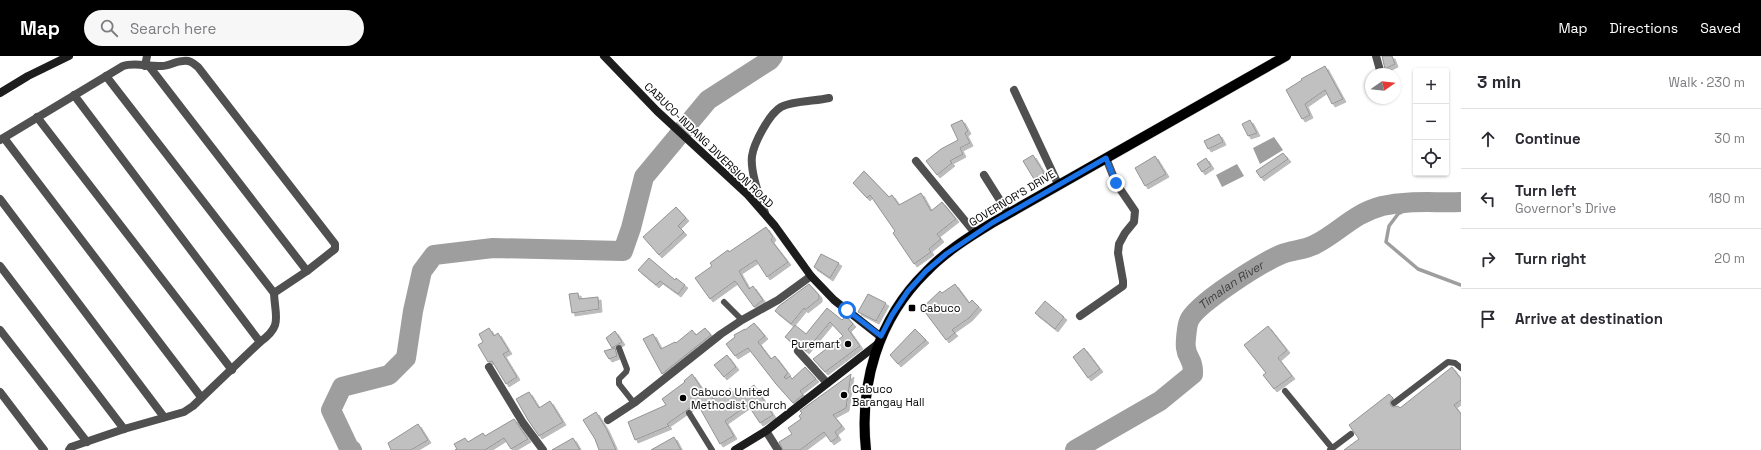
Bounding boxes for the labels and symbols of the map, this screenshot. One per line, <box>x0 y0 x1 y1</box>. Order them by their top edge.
north arrow <box>1365 68 1401 104</box>
street label: CABUCO-INDANG DIVERSION ROAD <box>641 79 777 211</box>
street label: GOVERNOR'S DRIVE <box>966 167 1058 229</box>
route end <box>1107 174 1125 192</box>
water label: Timalan River <box>1195 257 1268 313</box>
route start <box>838 301 856 319</box>
place label: Cabuco <box>920 301 961 315</box>
marker: Cabuco <box>907 303 917 313</box>
place label: Puremart <box>791 337 840 351</box>
marker: Puremart <box>843 339 853 349</box>
place label: Cabuco Barangay Hall <box>852 382 924 409</box>
place label: Cabuco United Methodist Church <box>691 385 786 412</box>
marker: Cabuco Barangay Hall <box>839 390 849 400</box>
marker: Cabuco United Methodist Church <box>678 393 688 403</box>

